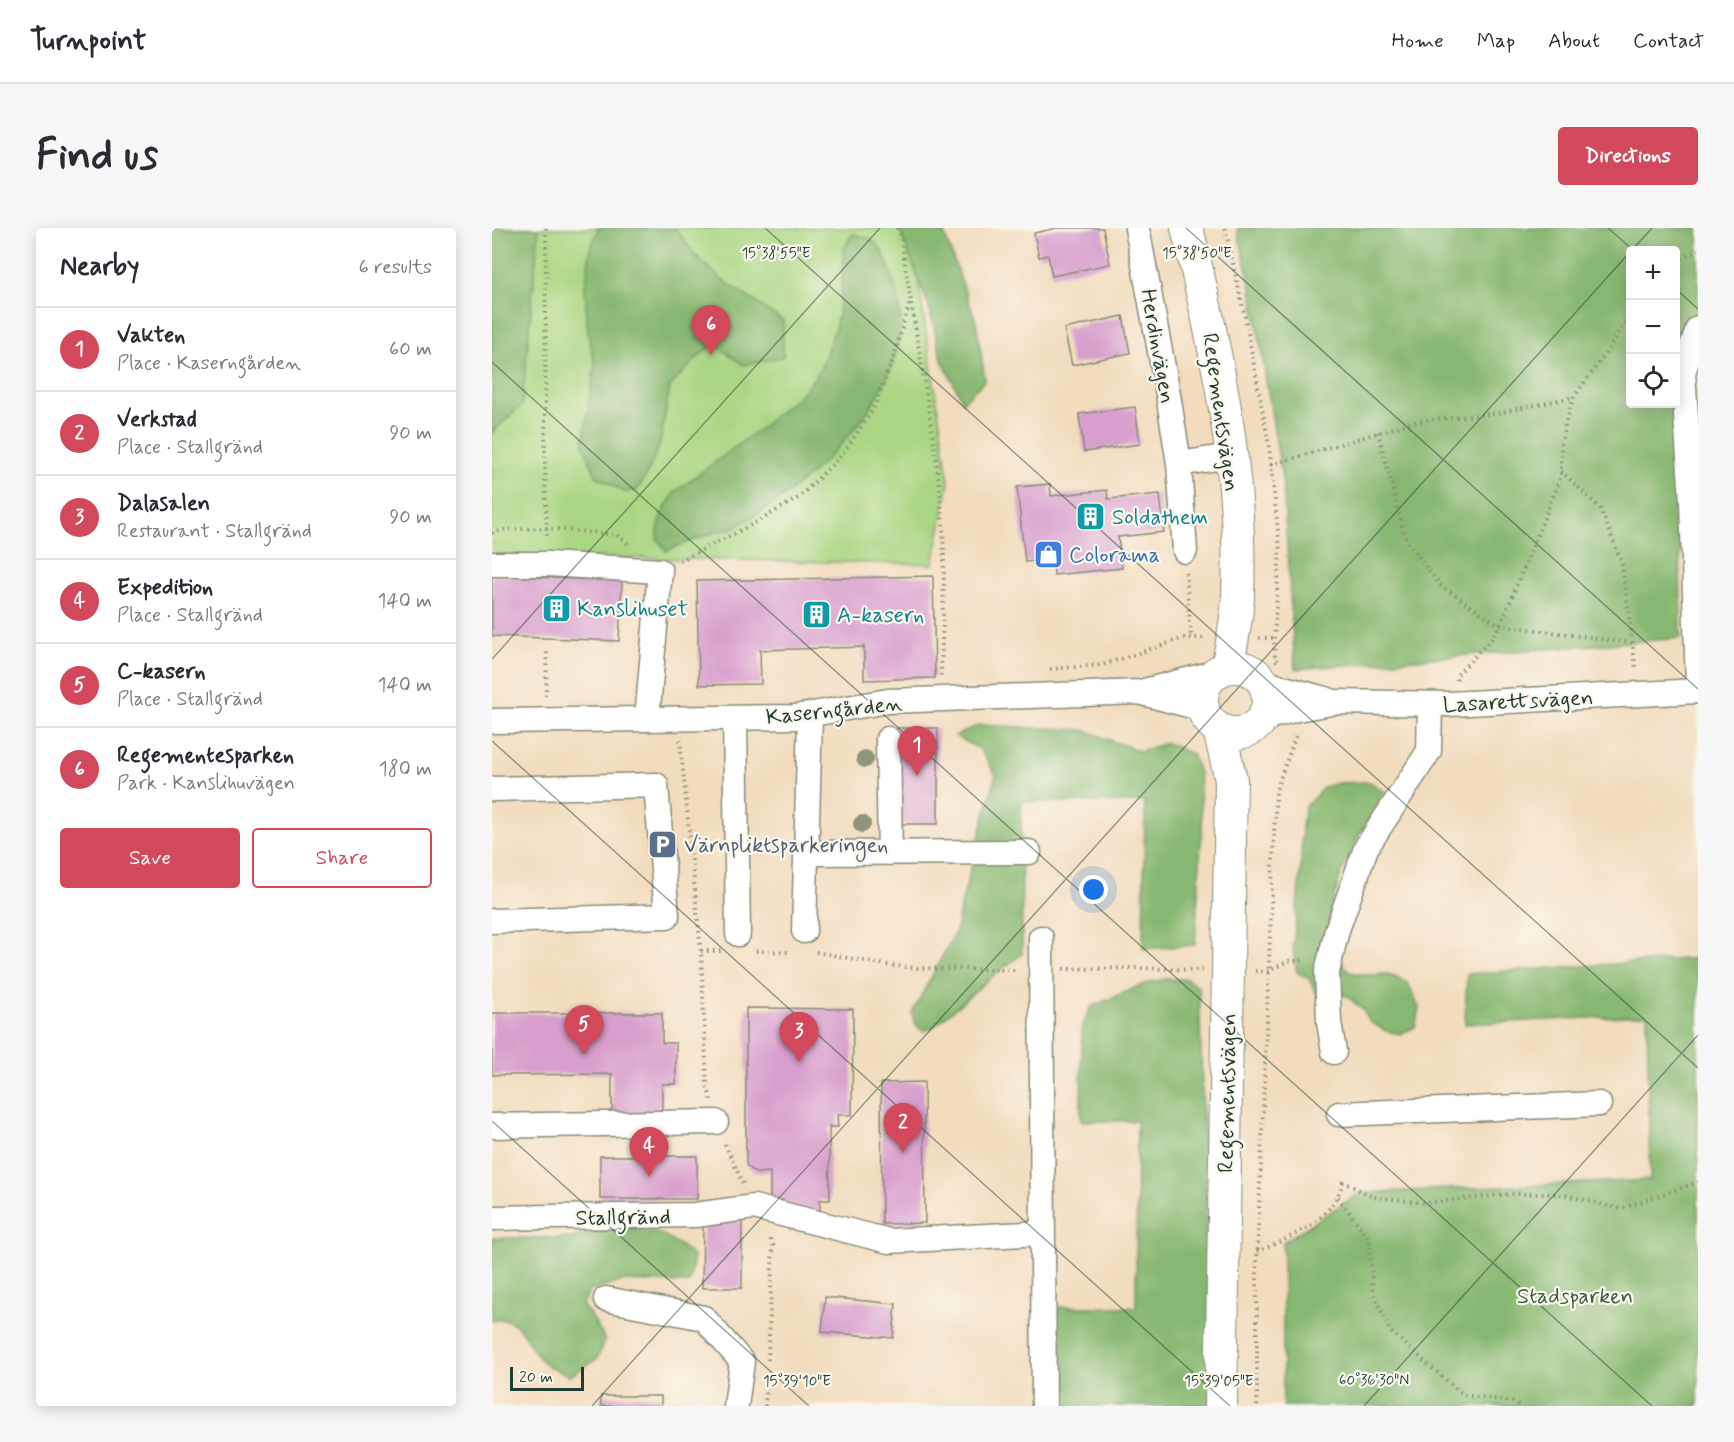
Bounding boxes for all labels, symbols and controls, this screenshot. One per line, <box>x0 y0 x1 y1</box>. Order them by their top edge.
text: Turnpoint <box>30 23 146 60</box>
text: Home <box>1392 27 1444 55</box>
text: Map <box>1477 27 1515 55</box>
text: About <box>1548 27 1600 55</box>
text: Contact <box>1633 27 1704 55</box>
button: Directions <box>1558 127 1698 185</box>
text: Find us <box>36 129 158 184</box>
text: 15°38'55"E <box>741 244 811 264</box>
text: 15°38'50"E <box>1162 244 1232 264</box>
map controls <box>1626 246 1680 408</box>
button: + <box>1626 246 1680 300</box>
text: Nearby <box>60 250 139 284</box>
text: 6 results <box>359 254 432 281</box>
street label: Herdinvägen <box>1132 287 1181 406</box>
button: − <box>1626 300 1680 354</box>
pin: 6 <box>692 306 730 355</box>
text: Vakten <box>117 322 185 350</box>
street label: Regementsvägen <box>1192 331 1245 494</box>
text: 1 <box>75 336 84 363</box>
text: 60 m <box>389 336 432 363</box>
text: Place · Kaserngården <box>117 350 301 377</box>
button: locate <box>1626 354 1680 408</box>
text: Verkstad <box>117 406 197 434</box>
text: 2 <box>75 420 84 447</box>
text: 90 m <box>389 420 432 447</box>
text: Place · Stallgränd <box>117 434 263 461</box>
text: Dalasalen <box>117 490 210 518</box>
building icon: Soldathem <box>1075 500 1107 532</box>
text: 3 <box>75 504 84 531</box>
text: 90 m <box>389 504 432 531</box>
place label: Soldathem <box>1112 504 1208 532</box>
text: Restaurant · Stallgränd <box>117 518 312 545</box>
shop icon: Colorama <box>1032 538 1064 570</box>
place label: Colorama <box>1069 542 1160 570</box>
text: Expedition <box>117 574 213 602</box>
text: 4 <box>74 588 85 615</box>
text: 140 m <box>378 588 432 615</box>
building icon: Kanslihuset <box>540 592 572 624</box>
place label: Kanslihuset <box>577 596 688 624</box>
building icon: A-kasern <box>800 598 832 630</box>
text: Place · Stallgränd <box>117 602 263 629</box>
place label: A-kasern <box>837 602 924 630</box>
text: C-kasern <box>117 658 206 686</box>
text: 5 <box>74 672 86 699</box>
text: 140 m <box>378 672 432 699</box>
street label: Lasarettsvägen <box>1442 684 1594 721</box>
text: Place · Stallgränd <box>117 686 263 713</box>
street label: Kaserngården <box>765 690 904 735</box>
pin: 1 <box>898 726 936 776</box>
text: Regementesparken <box>117 742 294 770</box>
text: 6 <box>74 756 85 783</box>
text: 180 m <box>379 756 432 783</box>
text: Park · Kanslihuvägen <box>117 770 295 797</box>
button: Save <box>60 828 240 888</box>
button: Share <box>252 828 432 888</box>
parking icon: Värnpliktsparkeringen <box>647 828 679 860</box>
place label: Värnpliktsparkeringen <box>684 832 888 863</box>
your location <box>1079 875 1108 904</box>
pin: 5 <box>564 1006 604 1055</box>
pin: 3 <box>780 1012 818 1062</box>
street label: Regementsvägen <box>1213 1013 1246 1173</box>
pin: 2 <box>884 1104 922 1153</box>
pin: 4 <box>630 1128 668 1177</box>
street label: Stallgränd <box>575 1203 671 1236</box>
park label: Stadsparken <box>1517 1283 1633 1311</box>
scale bar <box>510 1364 584 1392</box>
text: 20 m <box>519 1367 553 1388</box>
text: 60°36'30"N <box>1339 1371 1409 1391</box>
text: 15°39'10"E <box>763 1372 831 1392</box>
text: 15°39'05"E <box>1184 1372 1254 1392</box>

